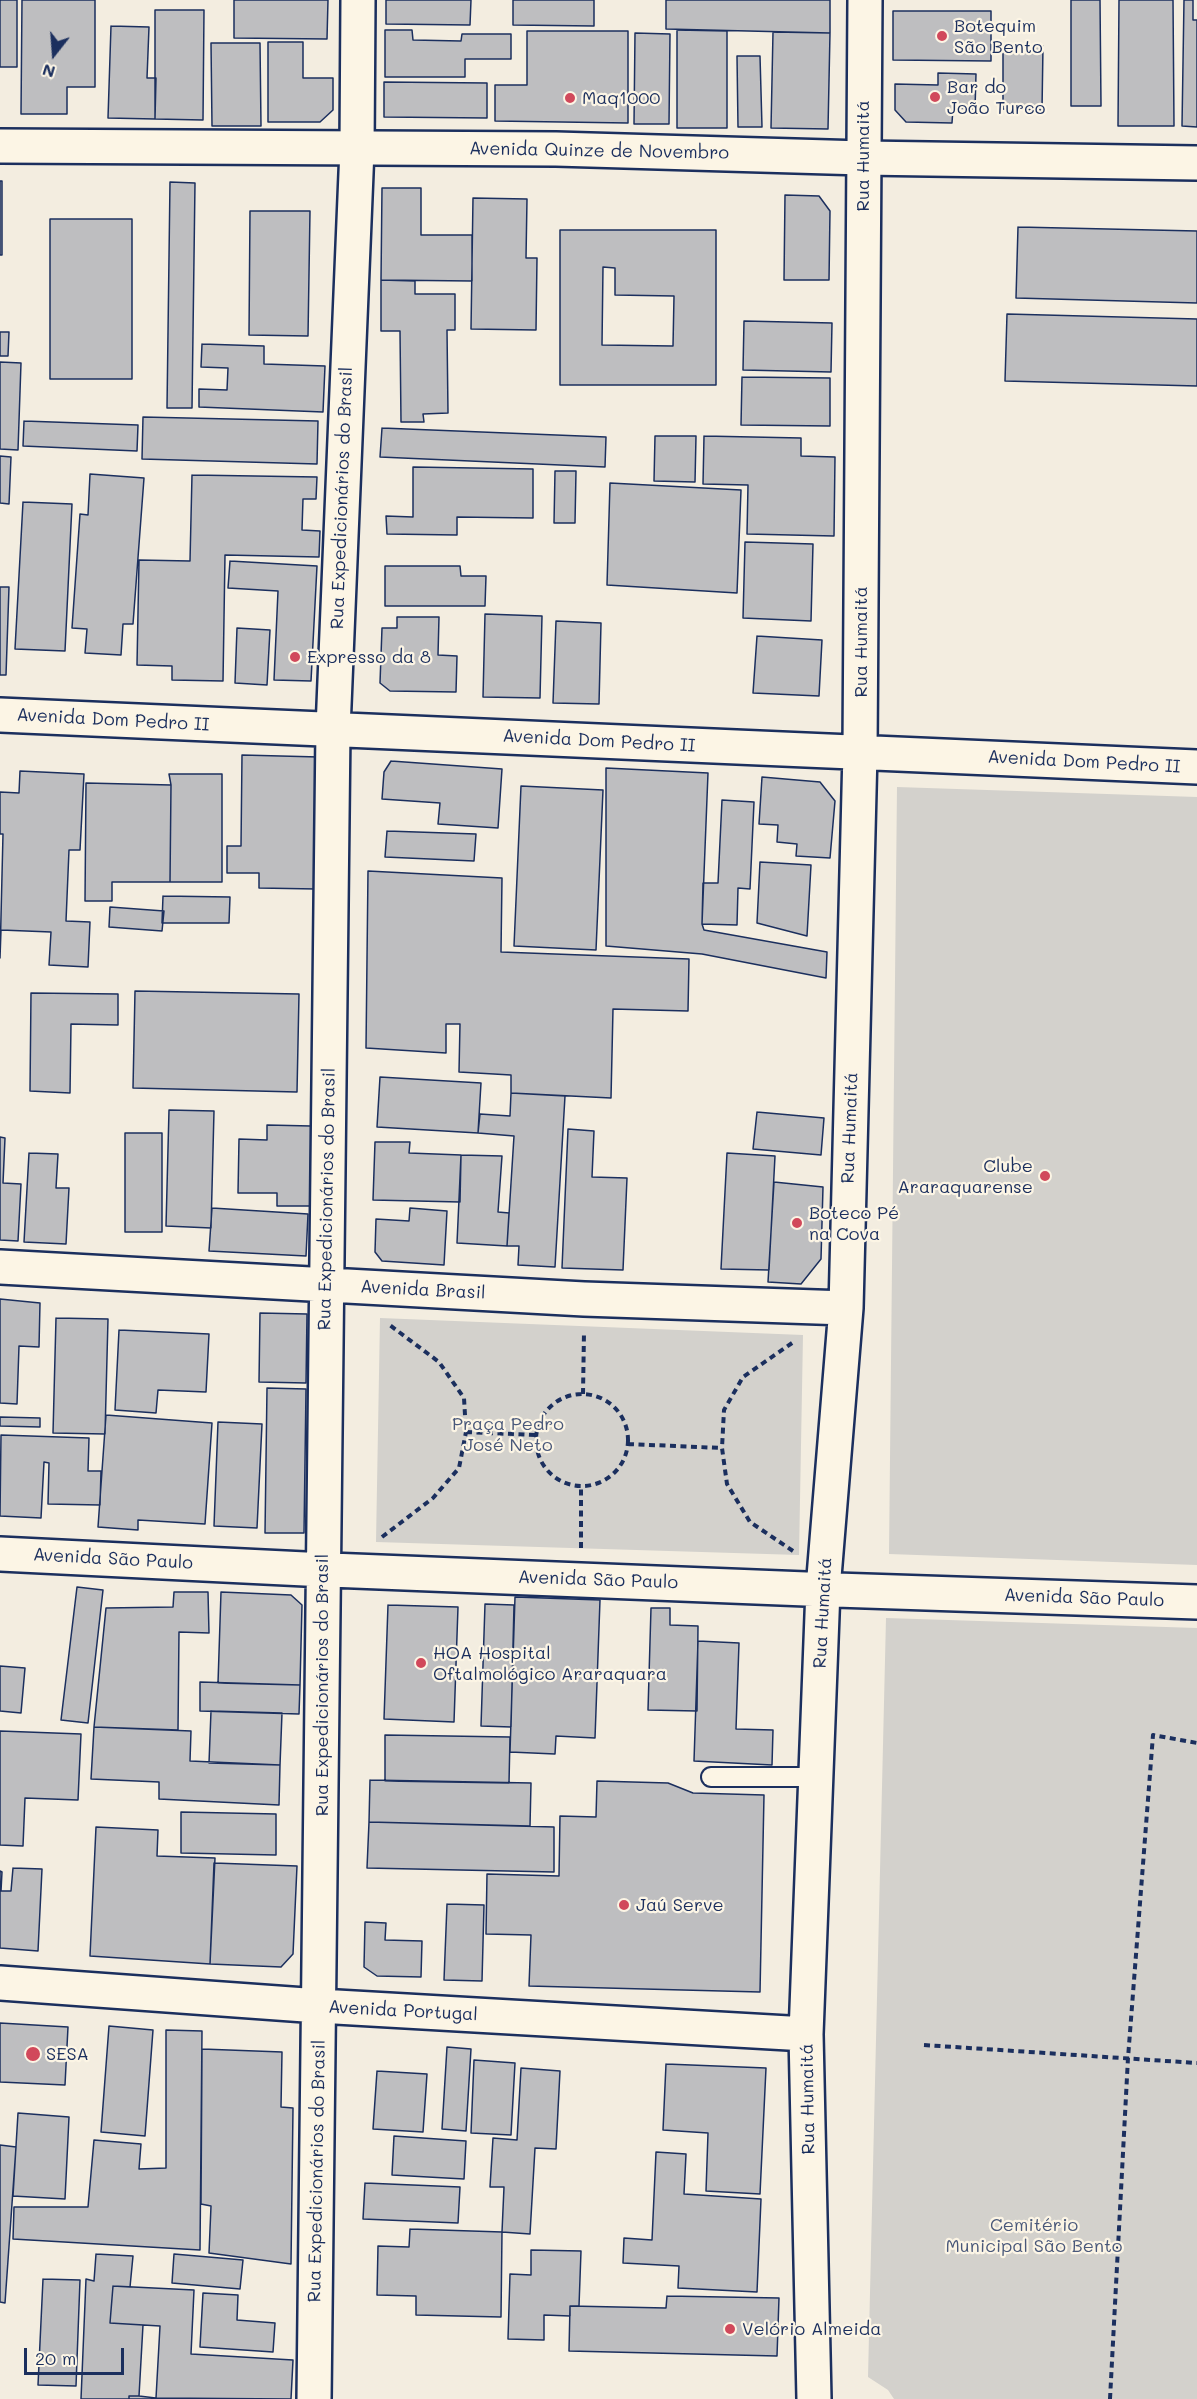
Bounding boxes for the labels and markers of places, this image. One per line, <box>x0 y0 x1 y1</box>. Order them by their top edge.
place label: Botequim São Bento <box>954 15 1043 57</box>
marker: Botequim São Bento <box>935 29 949 43</box>
place label: Bar do João Turco <box>947 76 1045 118</box>
place label: Maq1000 <box>582 87 660 109</box>
marker: Bar do João Turco <box>928 90 942 104</box>
marker: Maq1000 <box>563 91 577 105</box>
place label: Expresso da 8 <box>307 646 431 668</box>
marker: Expresso da 8 <box>288 650 302 664</box>
place label: Clube Araraquarense <box>897 1155 1033 1198</box>
marker: Clube Araraquarense <box>1038 1169 1052 1183</box>
place label: Boteco Pé na Cova <box>809 1202 899 1244</box>
marker: Boteco Pé na Cova <box>790 1216 804 1230</box>
place label: HOA Hospital Oftalmológico Araraquara <box>433 1642 667 1684</box>
marker: HOA Hospital Oftalmológico Araraquara <box>414 1656 428 1670</box>
place label: Jaú Serve <box>636 1894 724 1916</box>
marker: Jaú Serve <box>617 1898 631 1912</box>
place label: SESA <box>46 2043 89 2065</box>
marker: SESA <box>24 2045 42 2063</box>
place label: Velório Almeida <box>742 2318 881 2340</box>
marker: Velório Almeida <box>723 2322 737 2336</box>

